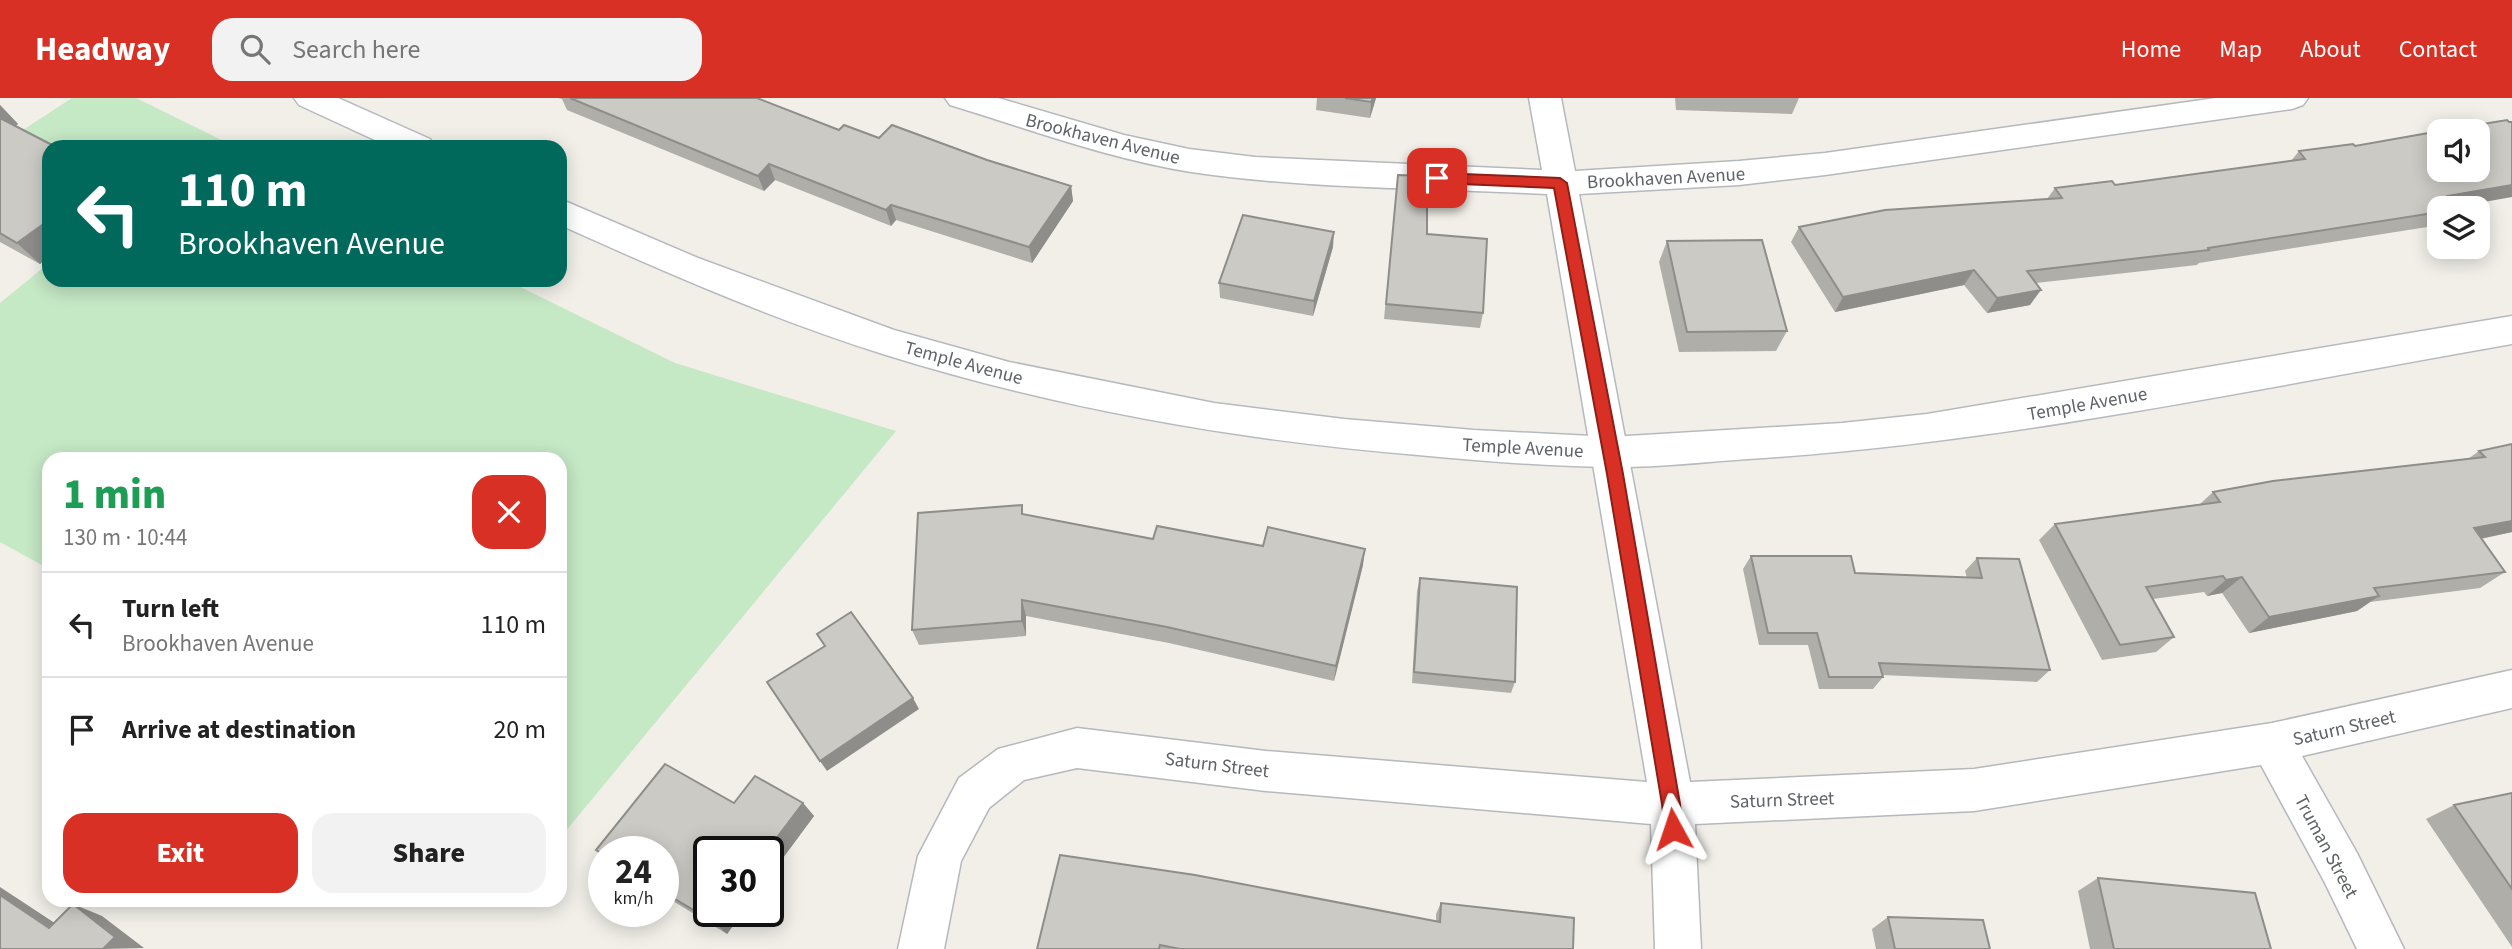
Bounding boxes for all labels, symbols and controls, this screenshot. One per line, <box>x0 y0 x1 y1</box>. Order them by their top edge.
search box <box>212 18 702 81</box>
text: Headway <box>35 26 170 73</box>
icon: search <box>236 30 274 68</box>
text: Search here <box>292 31 420 68</box>
text: Home <box>2121 32 2181 67</box>
text: Map <box>2219 32 2262 67</box>
text: About <box>2300 32 2361 67</box>
text: Contact <box>2399 32 2477 67</box>
street label: Brookhaven Avenue <box>1022 107 1183 172</box>
map controls <box>2427 119 2490 259</box>
button: sound <box>2427 119 2490 182</box>
pin <box>1407 148 1467 208</box>
text: 110 m <box>178 156 307 226</box>
icon: arrive <box>1418 159 1456 197</box>
street label: Brookhaven Avenue <box>1586 161 1746 196</box>
icon: left <box>63 168 154 259</box>
button: layers <box>2427 196 2490 259</box>
text: Brookhaven Avenue <box>178 221 445 267</box>
street label: Temple Avenue <box>902 335 1026 392</box>
street label: Temple Avenue <box>2025 381 2149 428</box>
street label: Temple Avenue <box>1462 432 1584 465</box>
text: 1 min <box>63 465 166 525</box>
button: close <box>472 475 546 549</box>
text: 130 m · 10:44 <box>63 521 187 554</box>
text: Turn left <box>122 590 219 627</box>
icon: left <box>63 606 101 644</box>
text: 110 m <box>480 606 546 643</box>
text: Brookhaven Avenue <box>122 627 314 660</box>
street label: Saturn Street <box>2290 703 2399 753</box>
icon: arrive <box>63 711 101 749</box>
text: Arrive at destination <box>122 711 356 748</box>
text: 20 m <box>493 711 546 748</box>
street label: Saturn Street <box>1163 746 1271 785</box>
street label: Saturn Street <box>1729 785 1835 816</box>
street label: Truman Street <box>2287 790 2364 904</box>
position arrow <box>1636 792 1710 866</box>
button: Exit <box>63 813 298 893</box>
button: Share <box>312 813 546 893</box>
speed limit sign: 30 <box>693 836 784 927</box>
text: 24 <box>615 847 652 897</box>
text: km/h <box>614 886 653 911</box>

